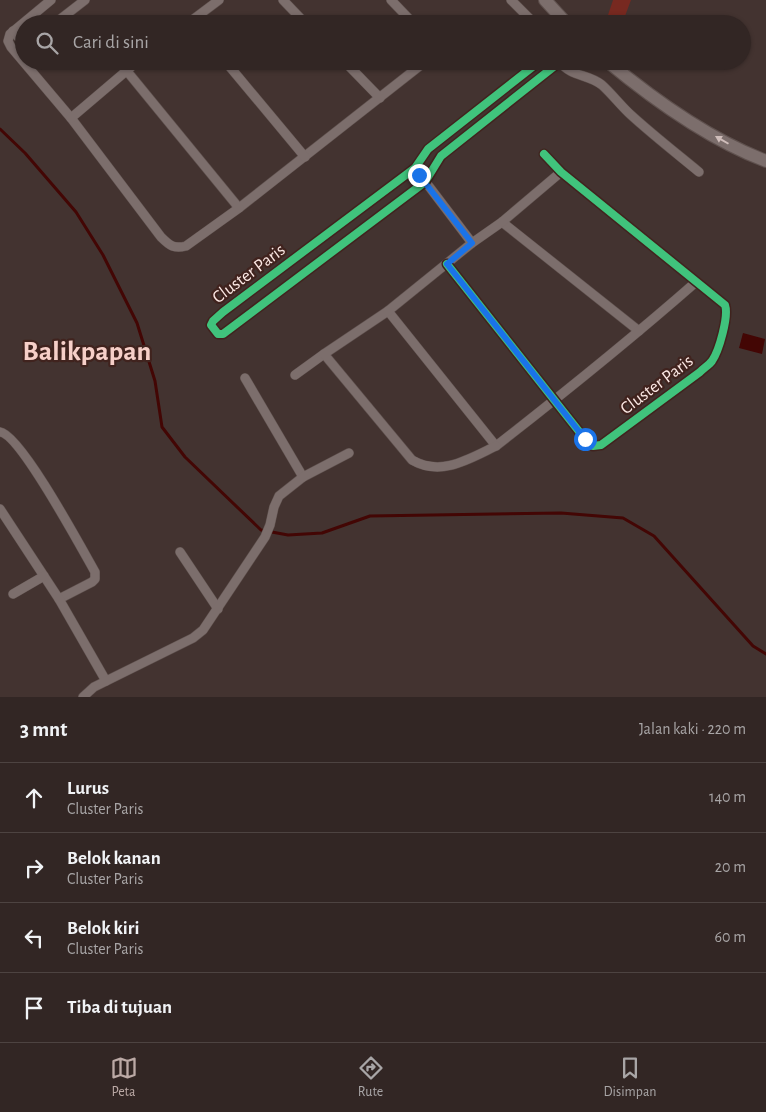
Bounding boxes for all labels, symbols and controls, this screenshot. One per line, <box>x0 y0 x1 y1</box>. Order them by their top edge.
search box <box>15 15 751 70</box>
icon: search <box>33 29 61 57</box>
text: Cari di sini <box>73 33 149 52</box>
one-way arrow <box>715 136 729 145</box>
route end <box>408 164 431 187</box>
street label: Cluster Paris <box>209 241 289 307</box>
district label: Balikpapan <box>23 338 151 366</box>
street label: Cluster Paris <box>617 352 697 418</box>
route start <box>574 428 597 451</box>
text: 3 mnt <box>20 719 67 740</box>
text: Jalan kaki · 220 m <box>639 721 746 737</box>
text: Lurus <box>67 779 109 798</box>
icon: ahead <box>20 784 48 812</box>
text: 140 m <box>709 789 746 805</box>
text: Cluster Paris <box>67 801 144 817</box>
text: Belok kanan <box>67 849 161 868</box>
icon: right <box>20 854 48 882</box>
text: 20 m <box>715 859 746 875</box>
text: Cluster Paris <box>67 871 144 887</box>
text: Belok kiri <box>67 919 139 938</box>
icon: left <box>20 924 48 952</box>
text: 60 m <box>715 929 746 945</box>
text: Cluster Paris <box>67 941 144 957</box>
icon: arrive <box>20 994 48 1022</box>
text: Tiba di tujuan <box>67 998 172 1017</box>
tab: Peta <box>110 1054 138 1101</box>
tab: Rute <box>357 1054 385 1101</box>
tab: Disimpan <box>604 1054 656 1101</box>

